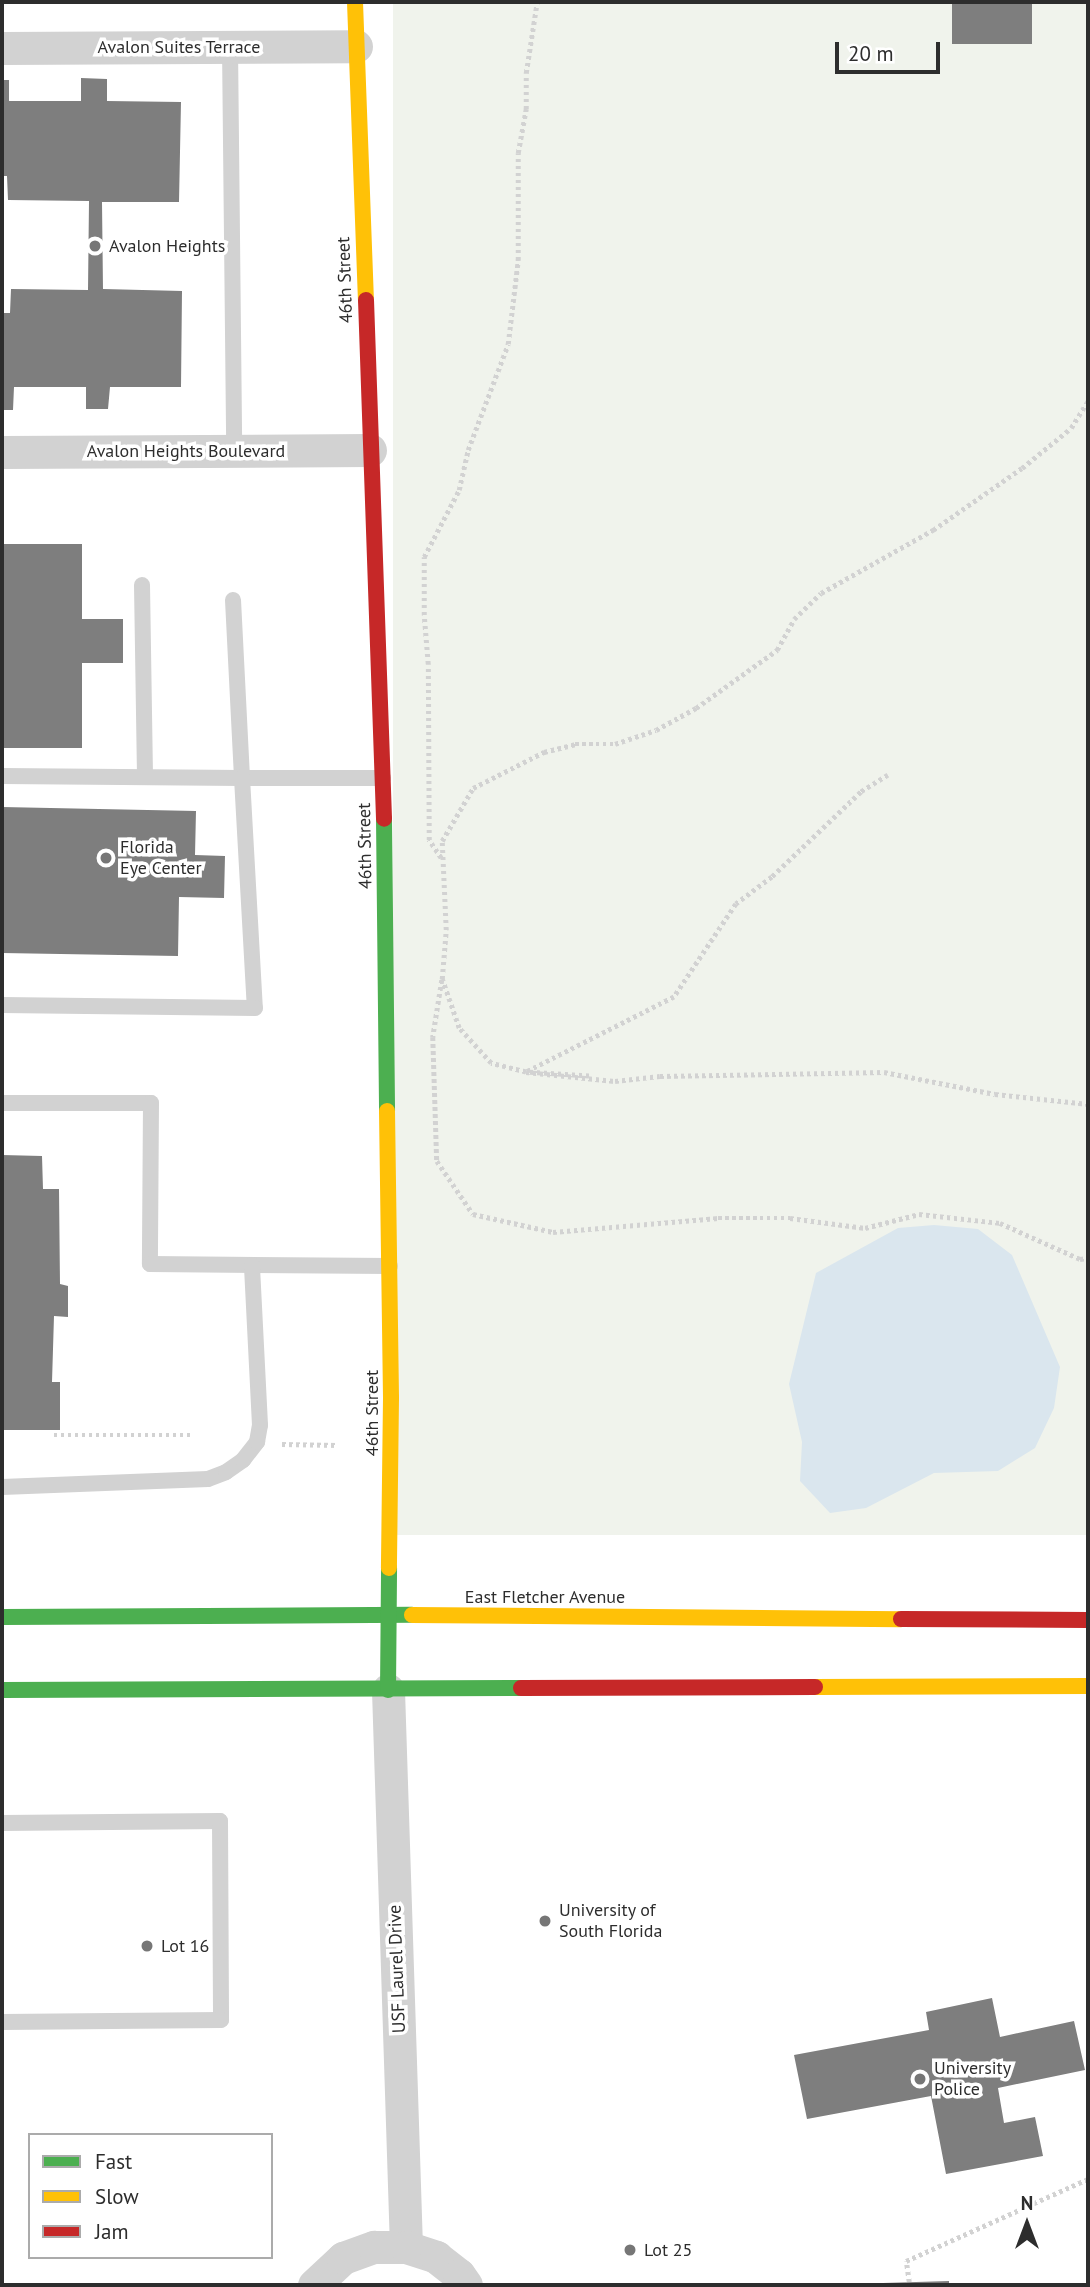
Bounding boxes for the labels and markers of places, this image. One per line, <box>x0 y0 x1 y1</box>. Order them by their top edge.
place label: Avalon Heights <box>109 235 225 257</box>
marker: Avalon Heights <box>87 238 103 254</box>
place label: Florida Eye Center <box>120 837 202 880</box>
marker: Florida Eye Center <box>98 850 114 866</box>
place label: University of South Florida <box>559 1900 662 1942</box>
marker: University of South Florida <box>537 1913 553 1929</box>
place label: Lot 16 <box>161 1935 209 1957</box>
marker: Lot 16 <box>139 1938 155 1954</box>
place label: University Police <box>934 2058 1011 2100</box>
marker: University Police <box>912 2071 928 2087</box>
place label: Lot 25 <box>644 2239 692 2261</box>
marker: Lot 25 <box>622 2242 638 2258</box>

